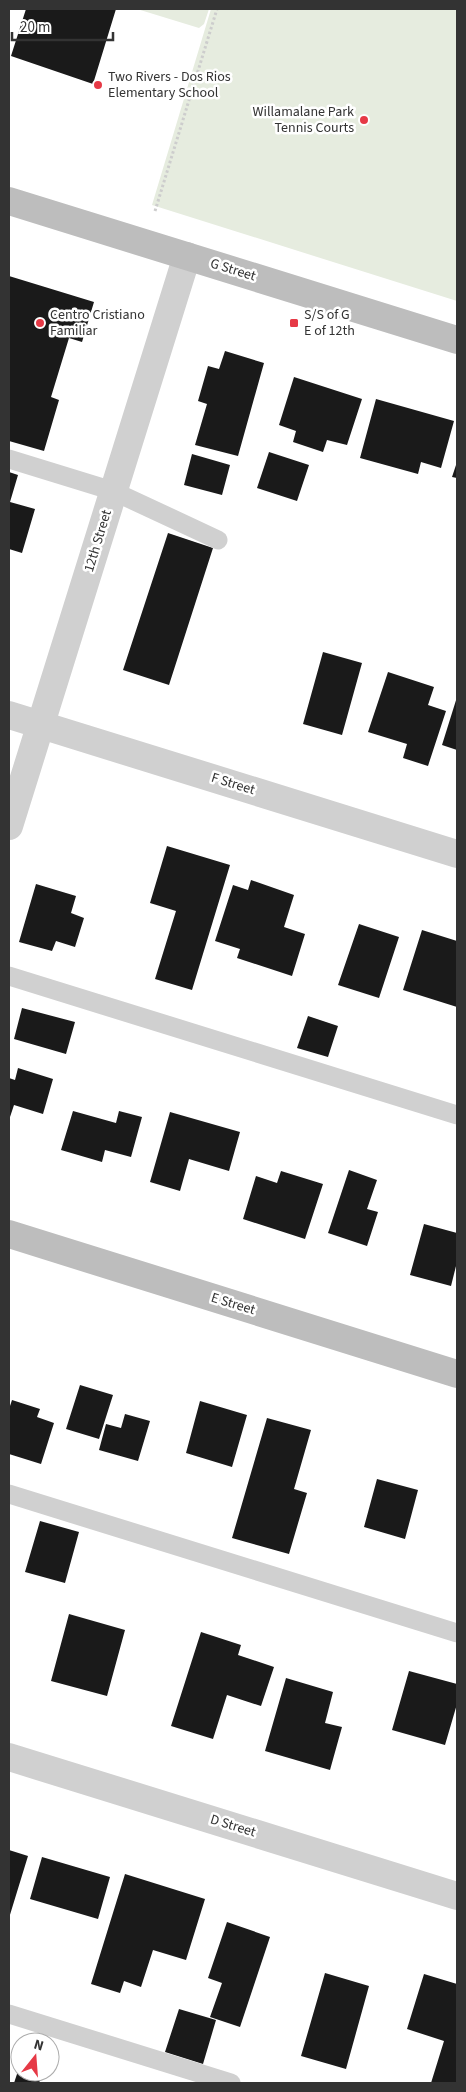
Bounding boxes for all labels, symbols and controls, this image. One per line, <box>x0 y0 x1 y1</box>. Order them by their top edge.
scale bar <box>12 10 114 42</box>
text: 20 m <box>20 17 50 38</box>
place label: Two Rivers - Dos Rios Elementary School <box>108 67 231 103</box>
marker: Two Rivers - Dos Rios Elementary School <box>92 79 104 91</box>
place label: Willamalane Park Tennis Courts <box>252 102 354 138</box>
marker: Willamalane Park Tennis Courts <box>358 114 370 126</box>
street label: G Street <box>208 254 258 286</box>
place label: Centro Cristiano Familiar <box>50 305 145 341</box>
place label: S/S of G E of 12th <box>304 305 355 341</box>
marker: Centro Cristiano Familiar <box>34 317 46 329</box>
marker: S/S of G E of 12th <box>288 317 300 329</box>
street label: 12th Street <box>79 507 117 575</box>
street label: F Street <box>209 768 258 800</box>
street label: E Street <box>208 1288 258 1320</box>
street label: D Street <box>208 1810 258 1842</box>
north arrow <box>10 2032 60 2082</box>
text: N <box>31 2035 46 2056</box>

